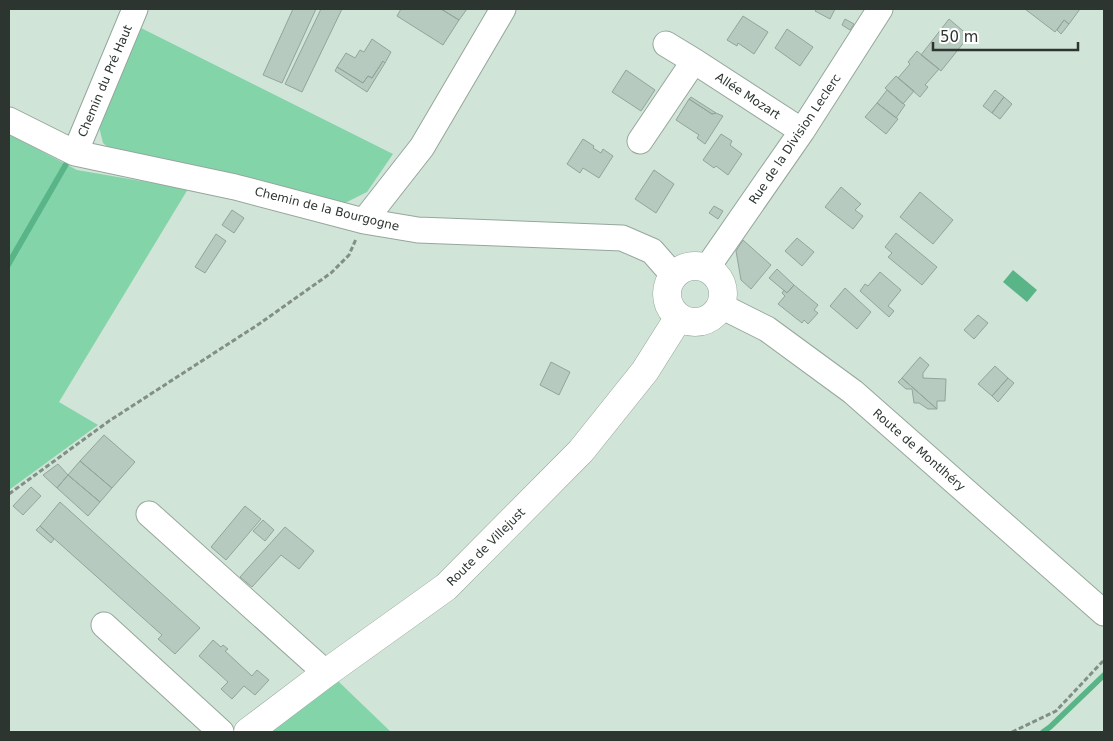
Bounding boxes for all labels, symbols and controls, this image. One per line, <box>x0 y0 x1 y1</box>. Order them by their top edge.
scale bar <box>933 20 1078 52</box>
street label: Chemin du Pré Haut <box>75 23 135 139</box>
text: 50 m <box>940 28 978 46</box>
street label: Allée Mozart <box>713 70 783 122</box>
street label: Rue de la Division Leclerc <box>746 71 844 207</box>
street label: Chemin de la Bourgogne <box>253 184 401 234</box>
street label: Route de Montlhéry <box>870 406 968 494</box>
street label: Route de Villejust <box>444 505 528 589</box>

